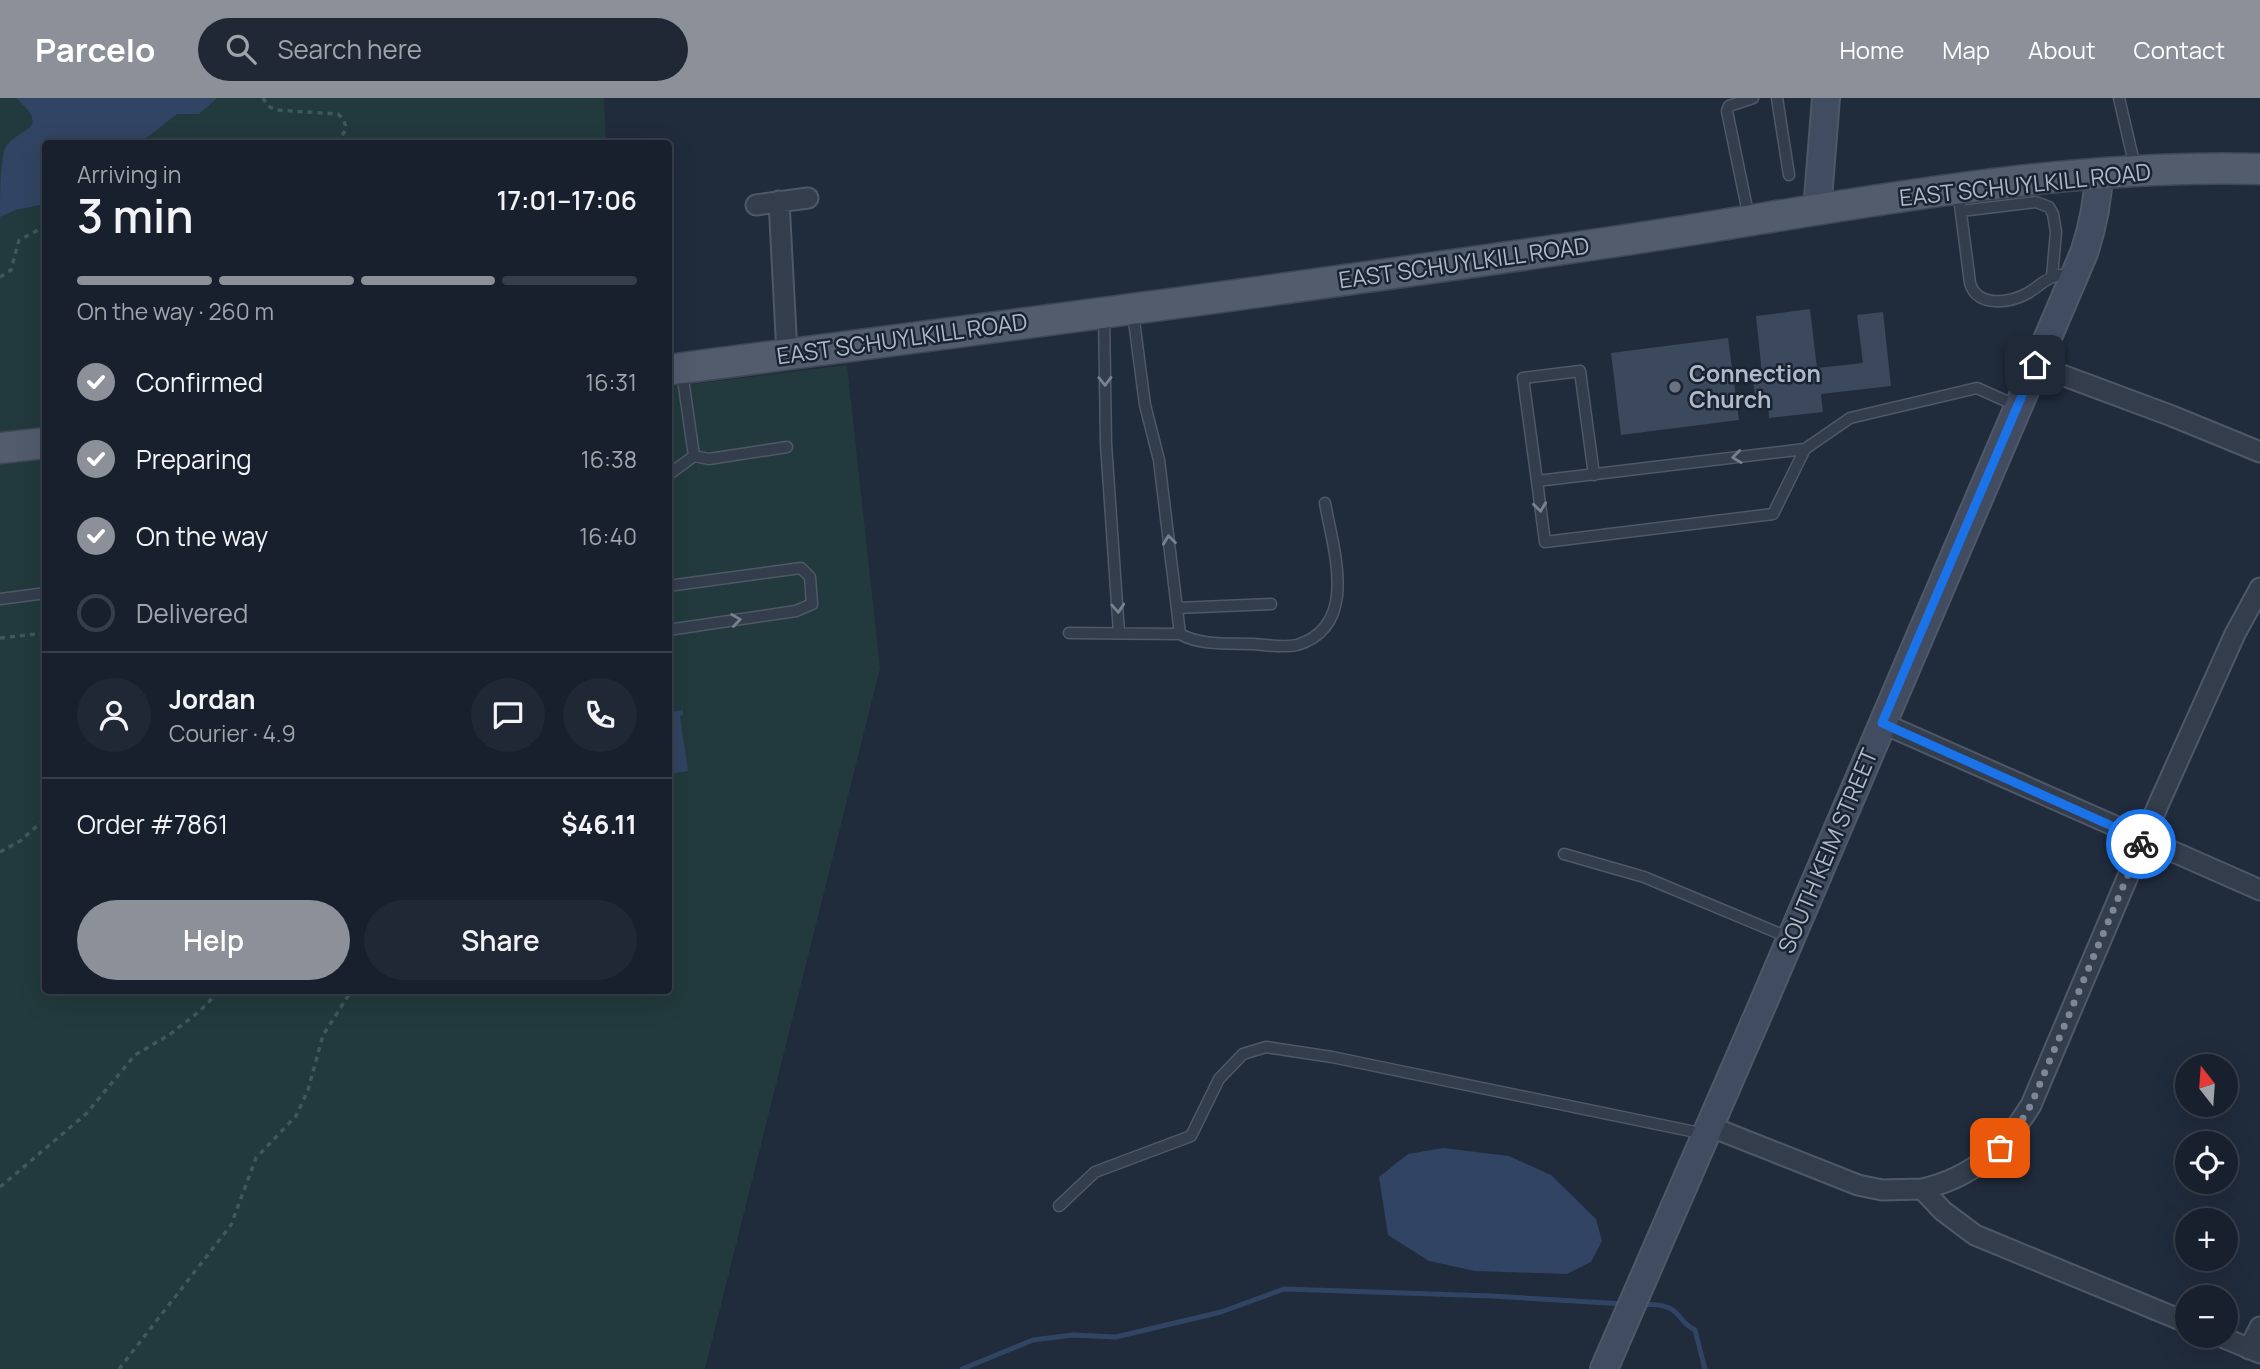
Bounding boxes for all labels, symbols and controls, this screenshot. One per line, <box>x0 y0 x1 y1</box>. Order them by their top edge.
search box <box>198 18 688 81</box>
text: Parcelo <box>35 27 156 72</box>
icon: search <box>222 30 260 68</box>
text: Search here <box>278 31 422 67</box>
text: Home <box>1839 33 1904 66</box>
text: Map <box>1942 33 1990 66</box>
text: About <box>2028 33 2096 66</box>
text: Contact <box>2134 33 2225 66</box>
street label: EAST SCHUYLKILL ROAD <box>1898 155 2152 213</box>
text: Arriving in <box>77 158 182 190</box>
text: 17:01–17:06 <box>497 182 637 218</box>
text: 3 min <box>77 184 194 247</box>
street label: EAST SCHUYLKILL ROAD <box>1336 229 1591 295</box>
text: On the way · 260 m <box>77 295 274 327</box>
street label: EAST SCHUYLKILL ROAD <box>774 305 1029 371</box>
pin <box>2005 335 2065 395</box>
icon: home <box>2016 346 2054 384</box>
place label: Connection Church <box>1689 357 1821 415</box>
icon: check <box>77 363 115 401</box>
text: Confirmed <box>136 364 263 400</box>
text: 16:31 <box>585 366 637 398</box>
one-way arrow <box>1097 375 1112 386</box>
marker: Connection Church <box>1667 379 1683 395</box>
icon: check <box>77 440 115 478</box>
text: Preparing <box>136 441 252 477</box>
text: 16:38 <box>581 443 637 475</box>
one-way arrow <box>1731 450 1743 465</box>
one-way arrow <box>1532 501 1547 513</box>
icon: check <box>77 517 115 555</box>
text: On the way <box>136 518 268 554</box>
text: 16:40 <box>579 520 637 552</box>
one-way arrow <box>1161 535 1176 546</box>
text: Delivered <box>136 595 248 631</box>
one-way arrow <box>1110 602 1125 613</box>
one-way arrow <box>730 613 742 628</box>
button: person <box>77 678 151 752</box>
button: chat <box>471 678 545 752</box>
button: phone <box>563 678 637 752</box>
text: Jordan <box>169 681 255 717</box>
text: Courier · 4.9 <box>169 717 296 749</box>
street label: SOUTH KEIM STREET <box>1769 743 1885 958</box>
text: Order #7861 <box>77 806 228 842</box>
text: $46.11 <box>561 806 637 842</box>
courier <box>2106 809 2176 879</box>
icon: bike <box>2122 825 2160 863</box>
button: Help <box>77 900 350 980</box>
button: Share <box>364 900 637 980</box>
north arrow <box>2175 1054 2238 1116</box>
map controls <box>2175 1054 2238 1348</box>
pin <box>1970 1118 2030 1178</box>
icon: bag <box>1981 1129 2019 1167</box>
button: locate <box>2175 1131 2238 1194</box>
button: + <box>2175 1208 2238 1271</box>
button: − <box>2175 1285 2238 1348</box>

